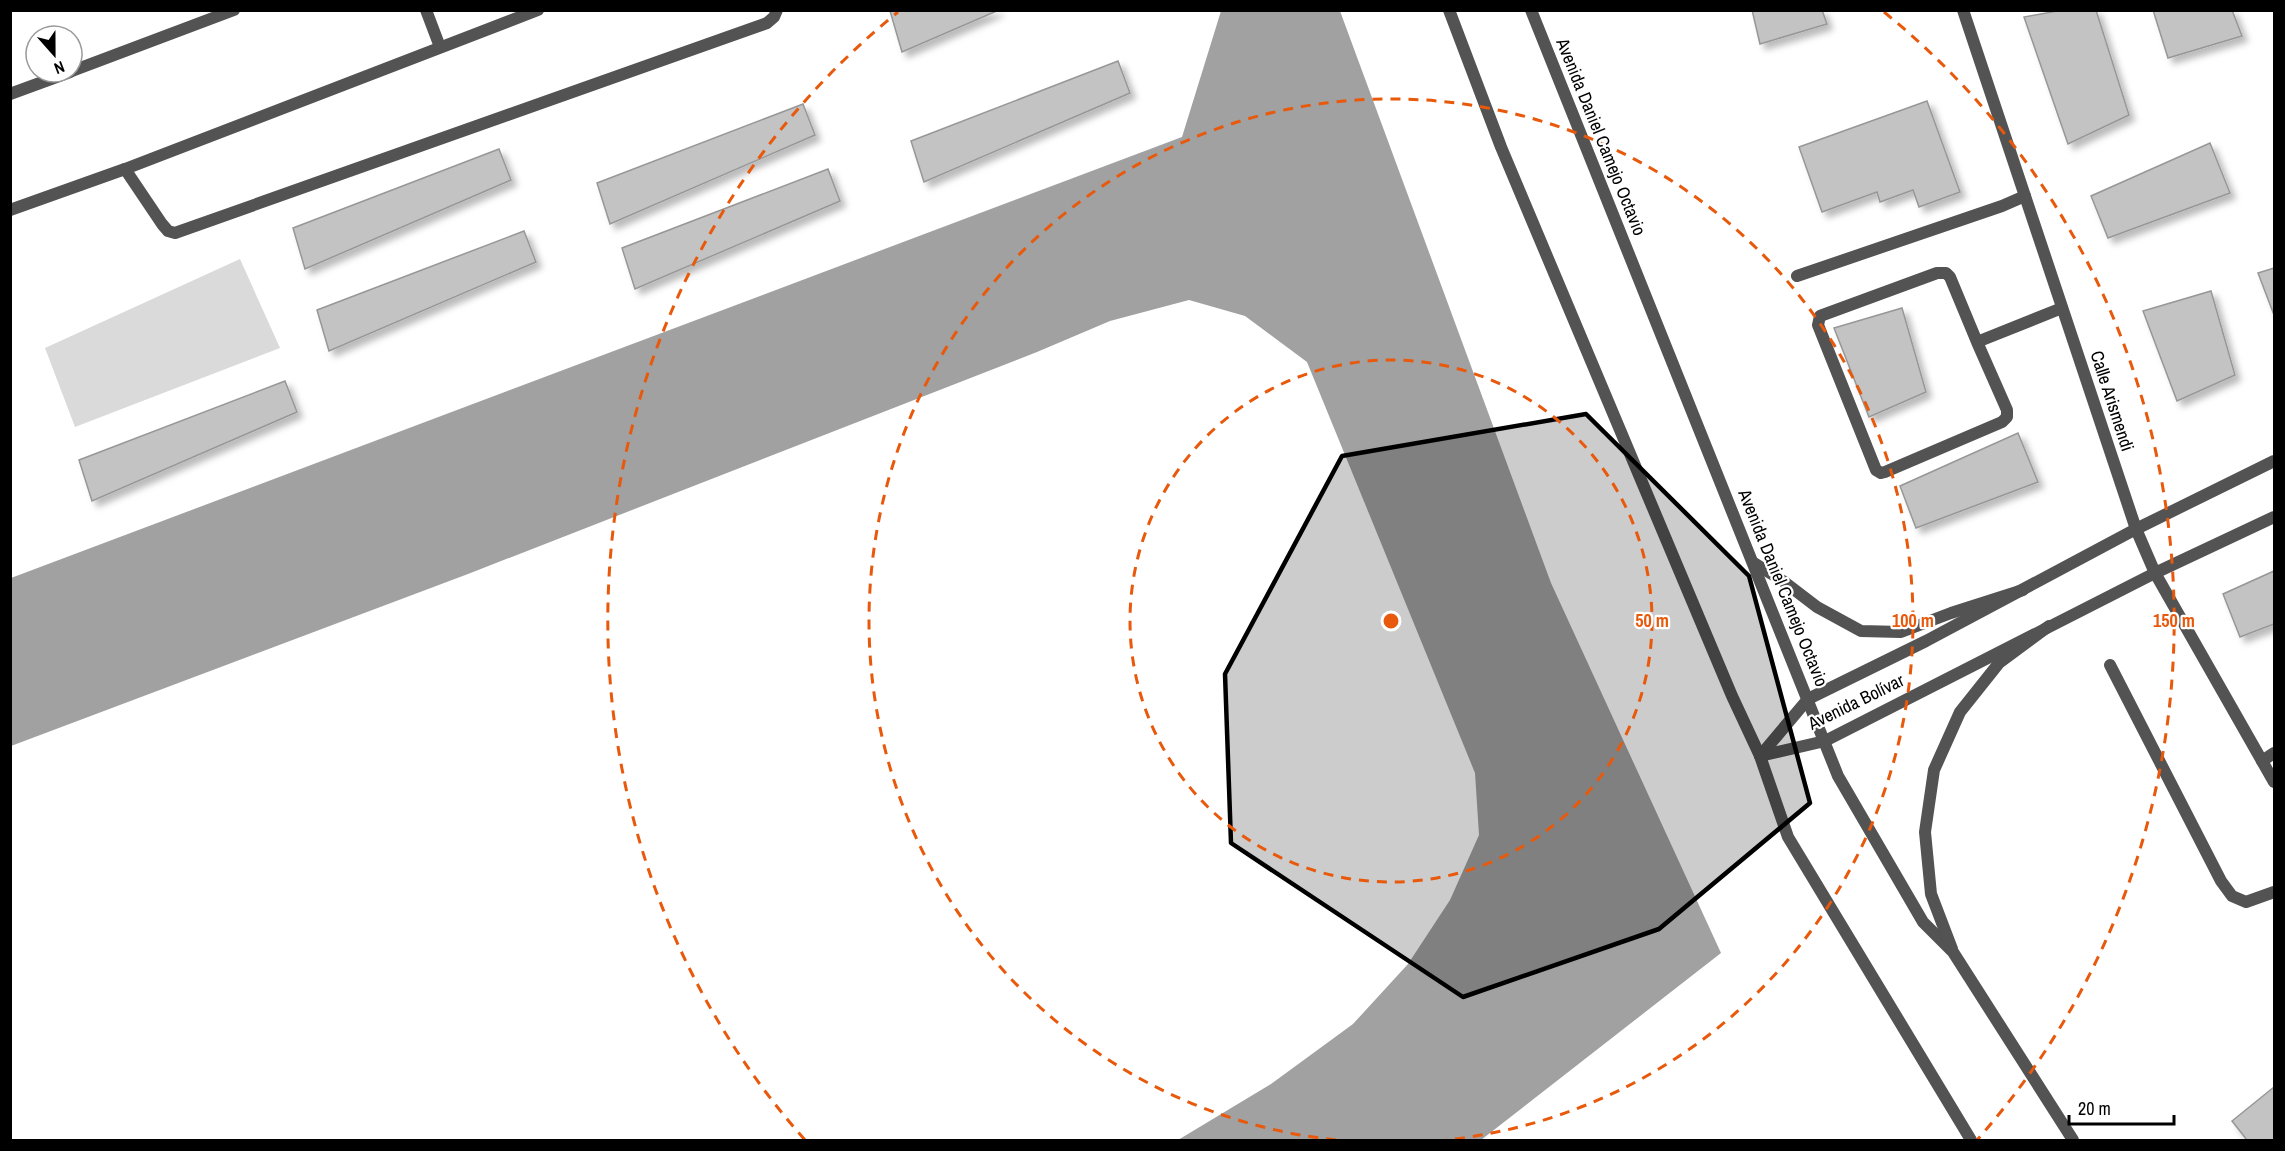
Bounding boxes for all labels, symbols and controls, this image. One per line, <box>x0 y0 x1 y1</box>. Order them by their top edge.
north arrow <box>24 24 84 84</box>
street label: Avenida Daniel Camejo Octavio <box>1550 34 1653 239</box>
text: N <box>51 56 68 80</box>
street label: Calle Arismendi <box>2084 347 2140 454</box>
street label: Avenida Daniel Camejo Octavio <box>1732 485 1835 690</box>
text: 50 m <box>1635 608 1669 633</box>
text: 100 m <box>1892 608 1934 633</box>
text: 150 m <box>2153 608 2195 633</box>
centre of rings <box>1381 611 1401 631</box>
street label: Avenida Bolívar <box>1803 667 1908 736</box>
scale bar <box>2069 1088 2174 1126</box>
text: 20 m <box>2078 1096 2111 1121</box>

